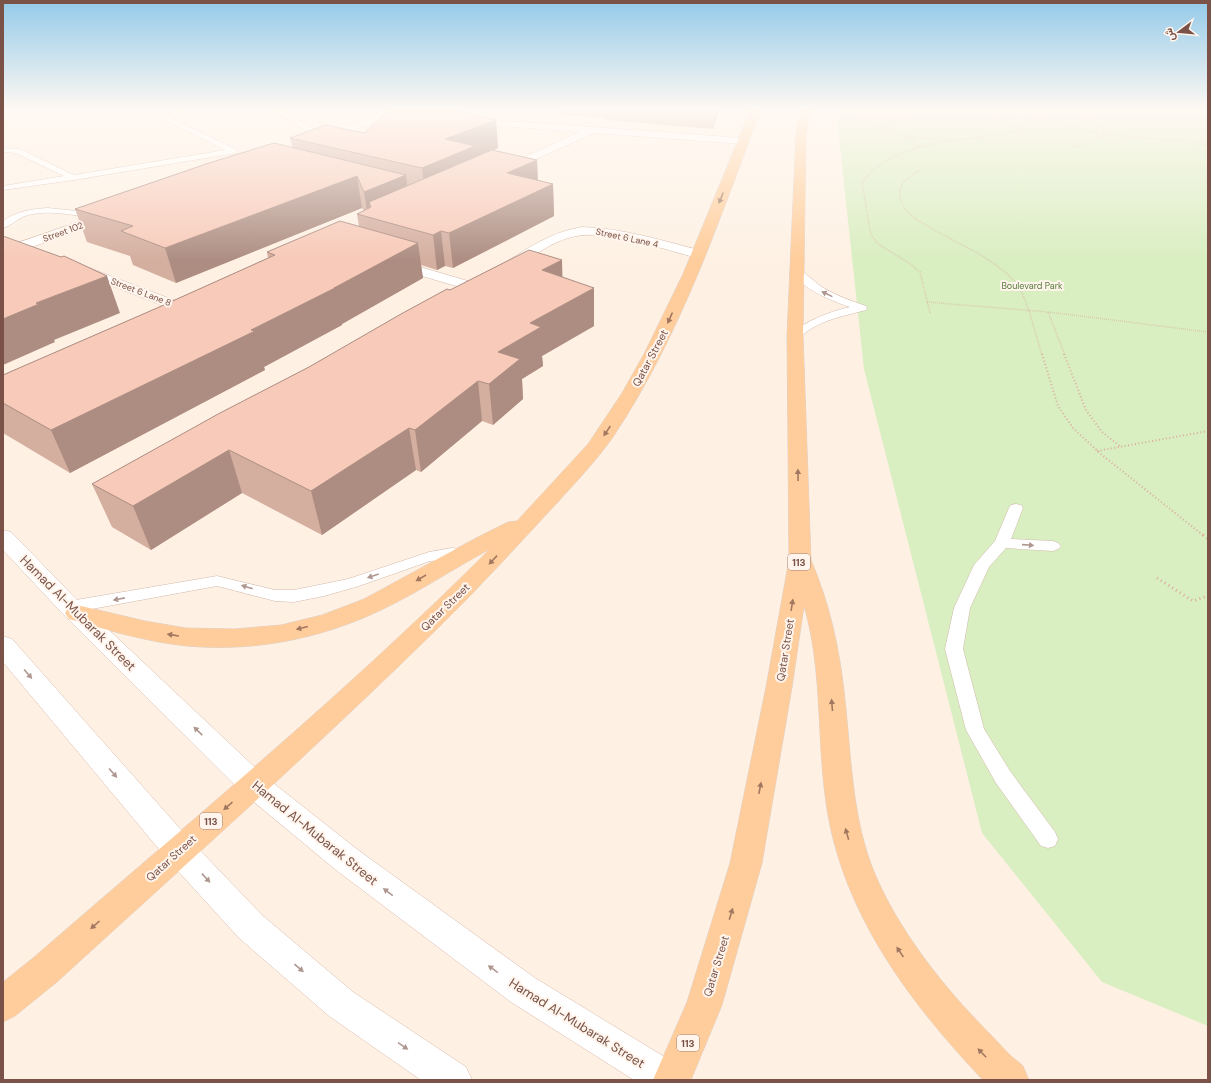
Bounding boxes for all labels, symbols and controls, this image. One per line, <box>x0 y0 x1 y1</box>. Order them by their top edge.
north arrow <box>1159 12 1199 52</box>
text: ش <box>1161 26 1178 43</box>
one-way arrow <box>717 192 723 204</box>
street label: Street 102 <box>41 219 85 245</box>
street label: Street 6 Lane 4 <box>595 226 660 251</box>
street label: Street 6 Lane 8 <box>109 275 173 309</box>
park label: Boulevard Park <box>1001 280 1063 292</box>
one-way arrow <box>821 291 832 298</box>
one-way arrow <box>667 312 673 323</box>
street label: Qatar Street <box>629 327 671 389</box>
one-way arrow <box>603 426 611 436</box>
one-way arrow <box>795 468 801 481</box>
one-way arrow <box>1022 542 1034 549</box>
street label: Hamad Al-Mubarak Street <box>16 551 140 675</box>
road number: 113 <box>788 554 810 570</box>
one-way arrow <box>489 555 498 564</box>
one-way arrow <box>366 573 378 579</box>
one-way arrow <box>415 574 427 581</box>
street label: Qatar Street <box>418 580 472 634</box>
one-way arrow <box>241 584 253 590</box>
one-way arrow <box>113 596 125 602</box>
one-way arrow <box>789 599 795 611</box>
street label: Qatar Street <box>773 618 797 682</box>
one-way arrow <box>296 626 309 632</box>
one-way arrow <box>167 632 179 638</box>
one-way arrow <box>24 669 33 680</box>
one-way arrow <box>829 699 835 711</box>
one-way arrow <box>193 726 203 736</box>
one-way arrow <box>109 768 118 778</box>
street label: Hamad Al-Mubarak Street <box>249 777 381 889</box>
one-way arrow <box>758 782 764 794</box>
one-way arrow <box>223 802 233 811</box>
road number: 113 <box>200 813 222 829</box>
one-way arrow <box>844 828 850 840</box>
street label: Qatar Street <box>143 832 199 884</box>
one-way arrow <box>201 874 210 883</box>
one-way arrow <box>383 887 394 896</box>
one-way arrow <box>728 908 734 920</box>
one-way arrow <box>89 921 100 930</box>
street label: Qatar Street <box>700 934 732 998</box>
one-way arrow <box>896 947 904 957</box>
one-way arrow <box>294 964 305 973</box>
one-way arrow <box>488 965 498 973</box>
street label: Hamad Al-Mubarak Street <box>506 974 648 1072</box>
road number: 113 <box>677 1035 699 1051</box>
one-way arrow <box>398 1042 408 1050</box>
one-way arrow <box>977 1048 987 1058</box>

